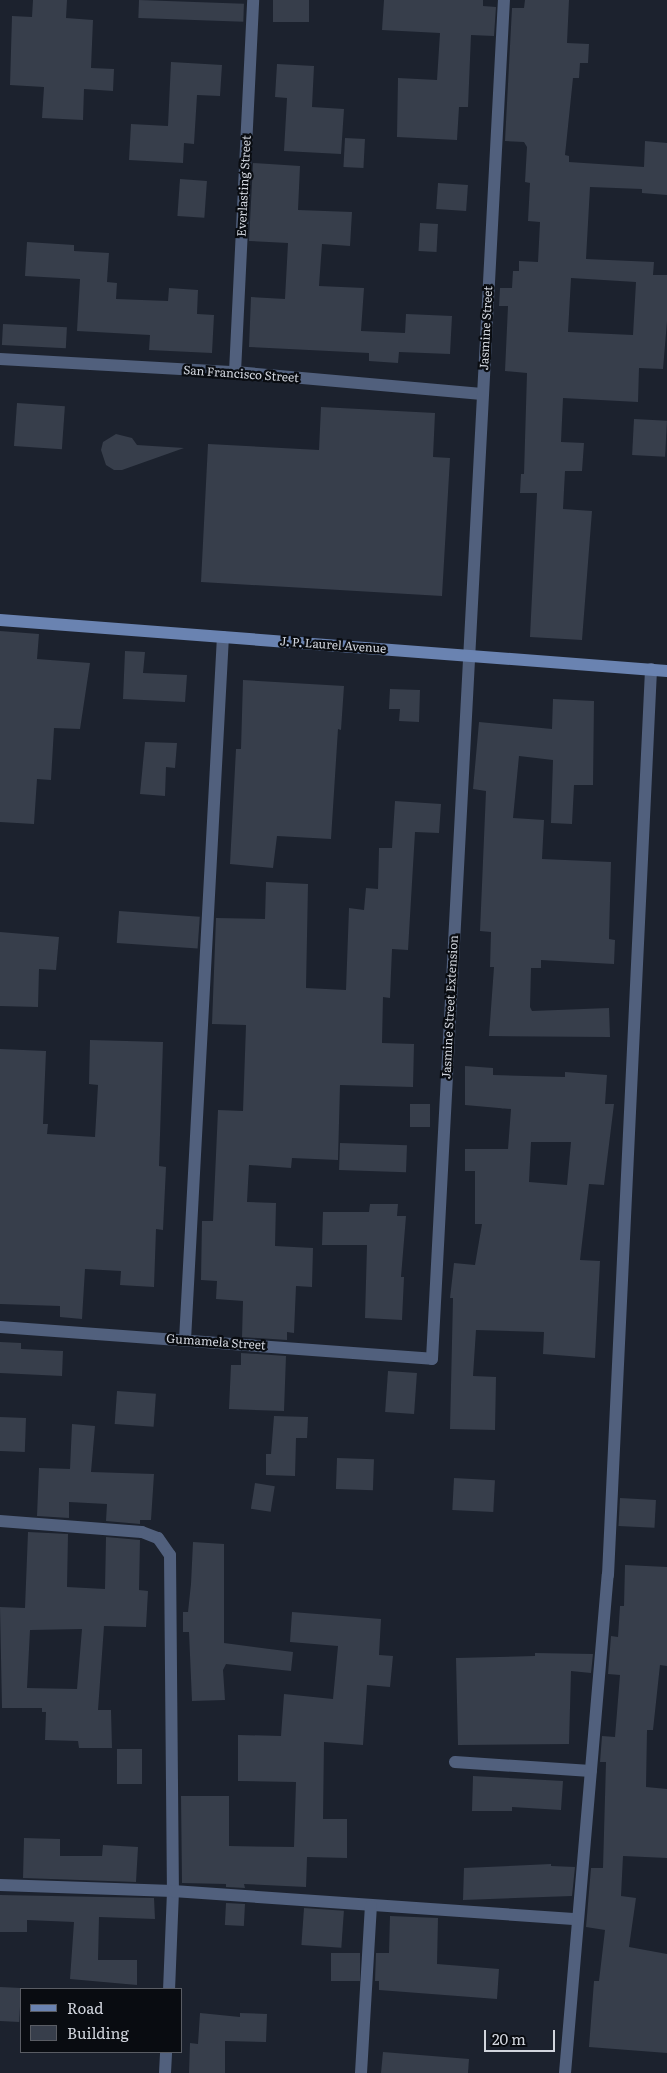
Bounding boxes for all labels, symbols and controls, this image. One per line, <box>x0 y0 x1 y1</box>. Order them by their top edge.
street label: Everlasting Street <box>234 135 254 237</box>
street label: Jasmine Street <box>477 285 495 371</box>
street label: San Francisco Street <box>183 363 299 385</box>
street label: J. P. Laurel Avenue <box>279 634 387 656</box>
street label: Jasmine Street Extension <box>439 935 461 1079</box>
street label: Gumamela Street <box>166 1331 266 1353</box>
legend <box>20 1988 182 2053</box>
text: Road <box>67 1996 103 2019</box>
scale bar <box>487 2020 558 2052</box>
text: Building <box>67 2021 129 2044</box>
text: 20 m <box>492 2027 526 2050</box>

